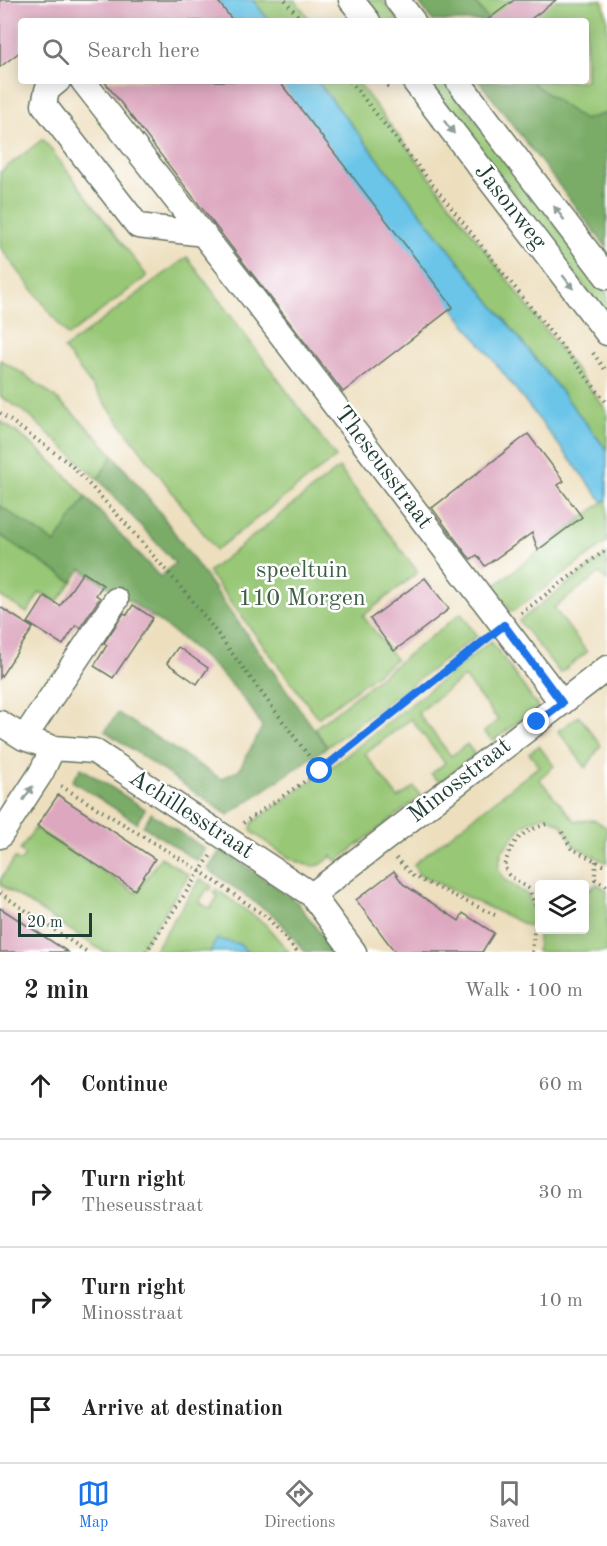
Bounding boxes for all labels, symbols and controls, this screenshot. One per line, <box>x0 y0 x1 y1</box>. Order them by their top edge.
search box <box>18 18 589 84</box>
icon: search <box>39 35 72 68</box>
text: Search here <box>87 40 200 62</box>
one-way arrow <box>443 120 455 135</box>
street label: Jasonweg <box>469 160 551 254</box>
one-way arrow <box>553 206 565 221</box>
one-way arrow <box>562 274 574 290</box>
street label: Theseusstraat <box>329 402 437 534</box>
park label: speeltuin 110 Morgen <box>238 559 366 611</box>
route end <box>523 708 549 734</box>
street label: Minosstraat <box>404 734 516 828</box>
route start <box>306 757 332 783</box>
street label: Achillesstraat <box>124 766 258 864</box>
one-way arrow <box>23 785 34 801</box>
map controls <box>535 880 589 934</box>
button: layers <box>535 880 589 934</box>
scale bar <box>18 910 92 938</box>
text: 20 m <box>27 915 63 931</box>
text: 2 min <box>24 978 89 1004</box>
text: Walk · 100 m <box>464 981 583 1001</box>
icon: ahead <box>24 1069 57 1102</box>
text: Continue <box>81 1074 168 1096</box>
text: 60 m <box>538 1075 583 1095</box>
text: Turn right <box>81 1169 185 1191</box>
icon: right <box>24 1177 57 1210</box>
text: 30 m <box>538 1183 583 1203</box>
text: Theseusstraat <box>81 1196 203 1216</box>
text: Turn right <box>81 1277 185 1299</box>
icon: right <box>24 1285 57 1318</box>
text: 10 m <box>538 1291 583 1311</box>
text: Minosstraat <box>81 1304 183 1324</box>
icon: arrive <box>24 1393 57 1426</box>
text: Arrive at destination <box>81 1398 283 1420</box>
tab: Map <box>77 1477 110 1533</box>
tab: Directions <box>264 1477 335 1533</box>
tab: Saved <box>489 1477 530 1533</box>

